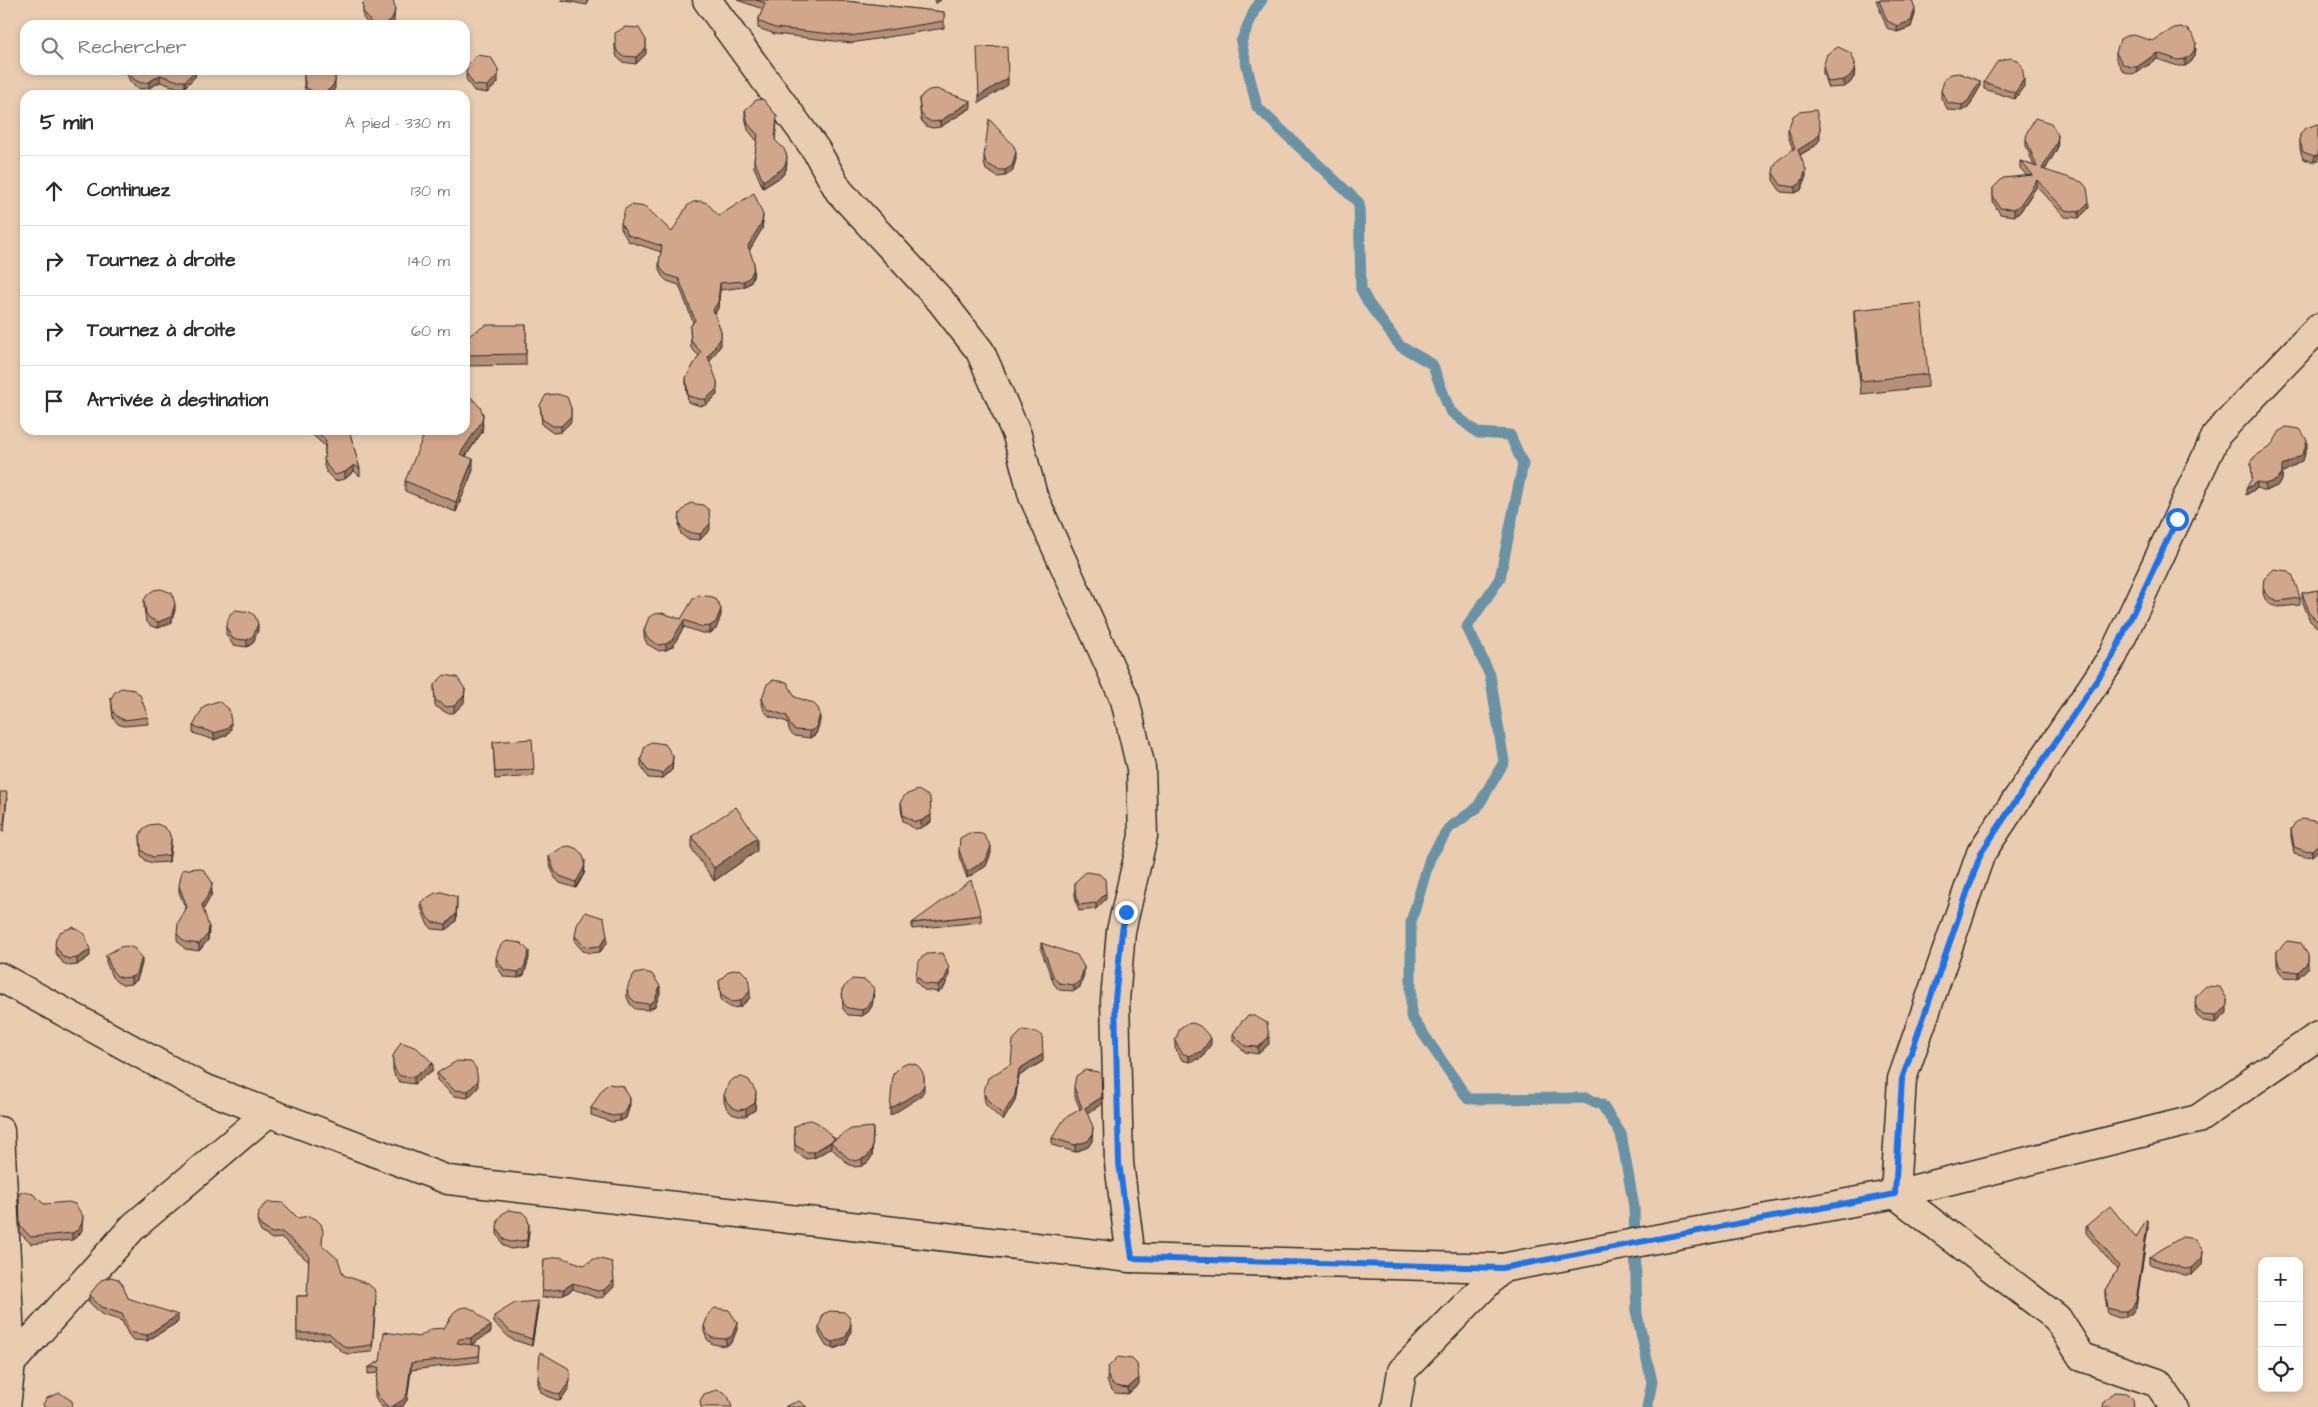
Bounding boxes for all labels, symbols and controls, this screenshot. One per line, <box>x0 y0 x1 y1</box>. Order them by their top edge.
search box <box>20 20 470 75</box>
icon: search <box>38 34 66 62</box>
text: Rechercher <box>78 34 186 61</box>
text: 5 min <box>40 108 93 137</box>
text: À pied · 330 m <box>345 112 450 134</box>
icon: ahead <box>40 177 68 205</box>
text: Continuez <box>87 177 170 204</box>
text: 130 m <box>411 180 450 202</box>
icon: right <box>40 247 68 275</box>
text: Tournez à droite <box>87 247 235 274</box>
text: 140 m <box>408 250 450 272</box>
icon: right <box>40 317 68 345</box>
text: Tournez à droite <box>87 317 235 344</box>
text: 60 m <box>411 320 450 342</box>
icon: arrive <box>40 387 68 415</box>
text: Arrivée à destination <box>87 387 268 414</box>
route start <box>2166 508 2189 531</box>
route end <box>1115 901 1138 924</box>
map controls <box>2258 1257 2303 1392</box>
button: + <box>2258 1257 2303 1302</box>
button: − <box>2258 1302 2303 1347</box>
button: locate <box>2258 1347 2303 1392</box>

